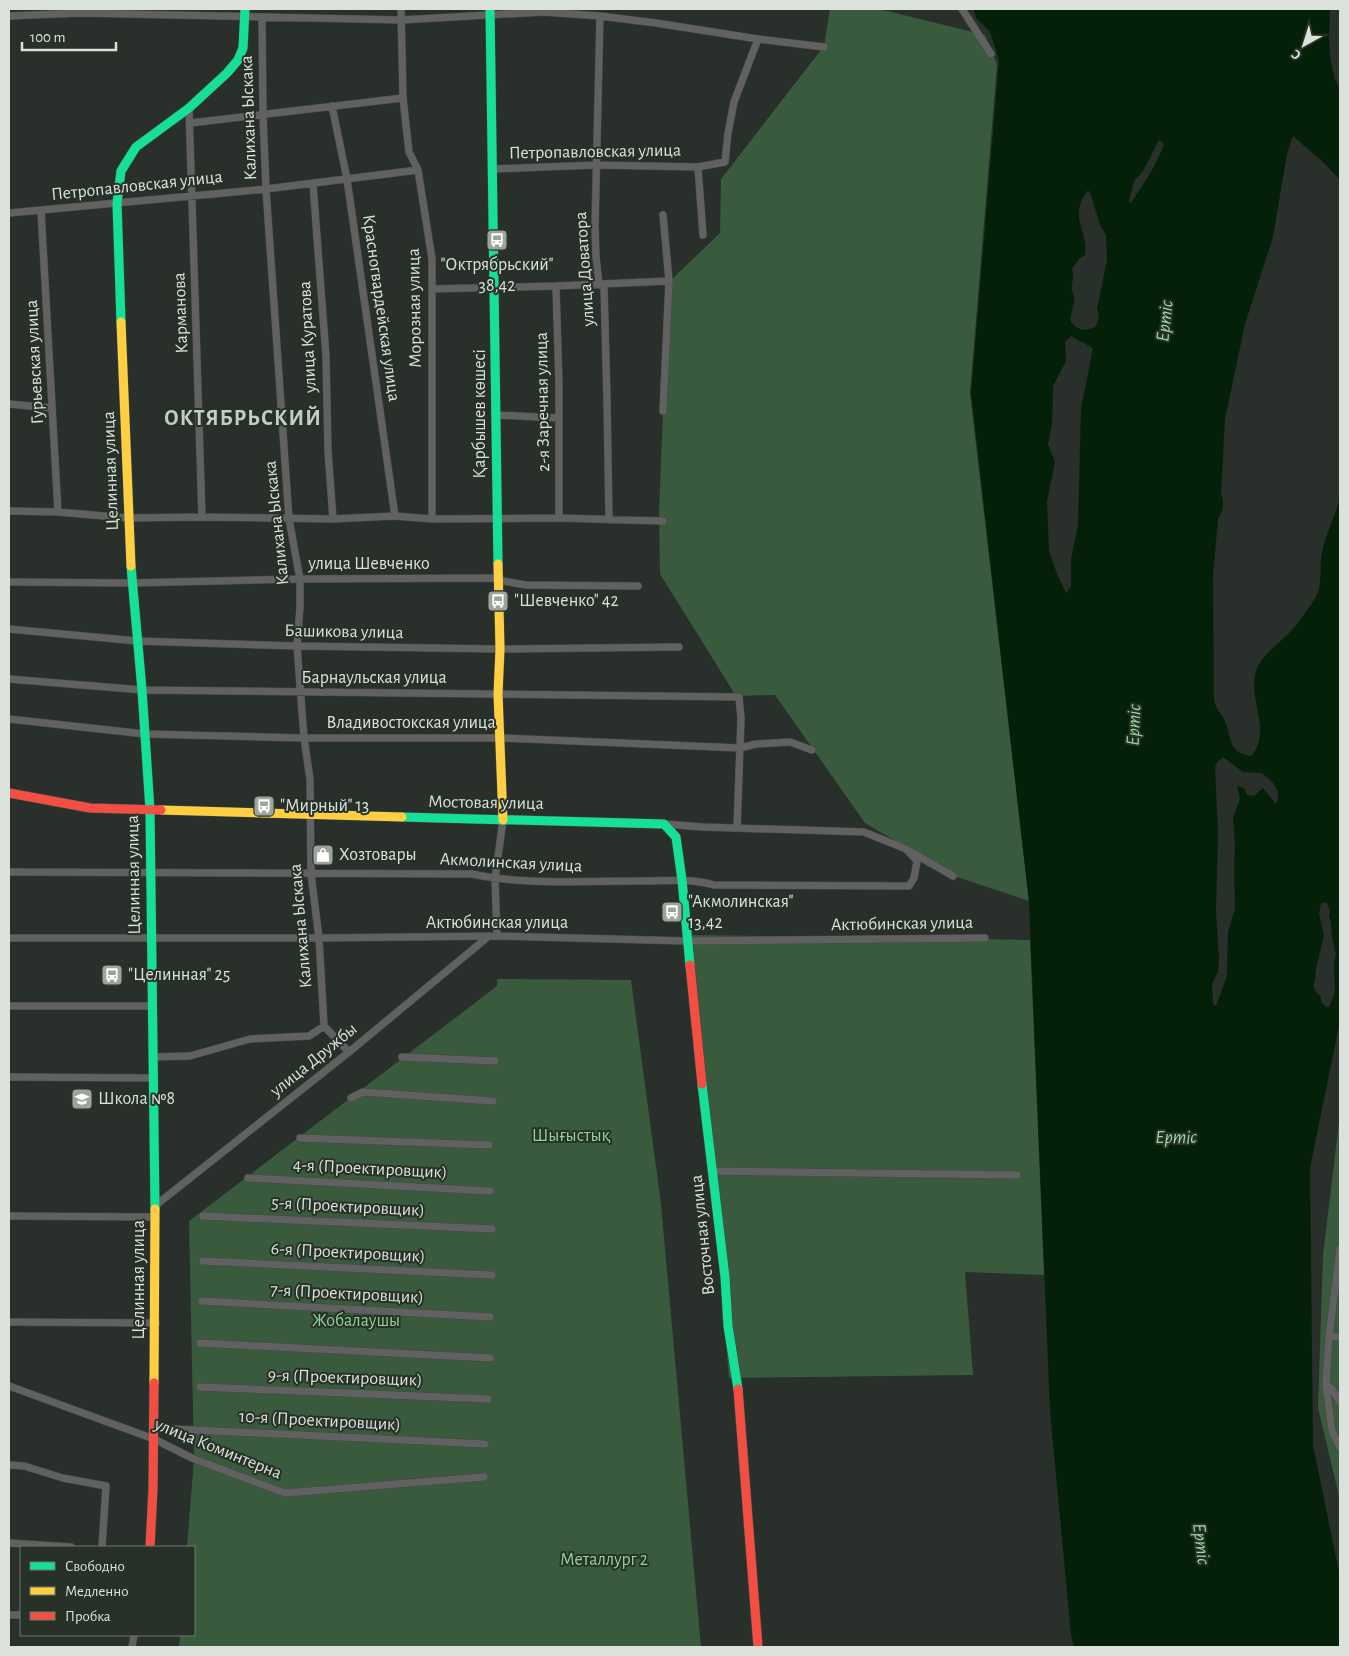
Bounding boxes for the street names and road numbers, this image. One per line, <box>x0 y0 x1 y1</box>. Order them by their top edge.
street label: Калихана Ыскака <box>238 55 260 181</box>
street label: Петропавловская улица <box>509 141 681 163</box>
street label: Петропавловская улица <box>50 168 224 204</box>
street label: улица Доватора <box>572 211 598 328</box>
street label: Красногвардейская улица <box>359 213 403 403</box>
street label: Морозная улица <box>405 248 425 368</box>
street label: Карманова <box>171 272 191 354</box>
street label: улица Куратова <box>296 281 320 394</box>
street label: Гурьевская улица <box>23 299 47 425</box>
street label: 2-я Заречная улица <box>533 332 553 472</box>
street label: Қарбышев көшесі <box>470 349 489 479</box>
street label: Целинная улица <box>100 411 122 531</box>
street label: Калихана Ыскака <box>262 460 292 586</box>
street label: улица Шевченко <box>307 555 430 573</box>
street label: Башикова улица <box>284 622 404 642</box>
street label: Барнаульская улица <box>301 669 447 687</box>
street label: Владивостокская улица <box>326 714 496 732</box>
street label: Мостовая улица <box>428 793 544 813</box>
street label: Целинная улица <box>124 815 144 935</box>
street label: Акмолинская улица <box>439 850 583 876</box>
street label: Калихана Ыскака <box>287 863 315 989</box>
street label: Актюбинская улица <box>426 913 568 932</box>
street label: Актюбинская улица <box>831 913 973 934</box>
street label: улица Дружбы <box>266 1019 361 1101</box>
street label: 4-я (Проектировщик) <box>292 1156 448 1182</box>
street label: Восточная улица <box>688 1174 718 1296</box>
street label: 5-я (Проектировщик) <box>271 1194 425 1220</box>
street label: Целинная улица <box>130 1220 148 1340</box>
street label: 6-я (Проектировщик) <box>270 1240 426 1266</box>
street label: 7-я (Проектировщик) <box>270 1281 424 1307</box>
street label: 9-я (Проектировщик) <box>267 1366 423 1390</box>
street label: 10-я (Проектировщик) <box>239 1408 401 1434</box>
street label: улица Коминтерна <box>151 1415 284 1483</box>

